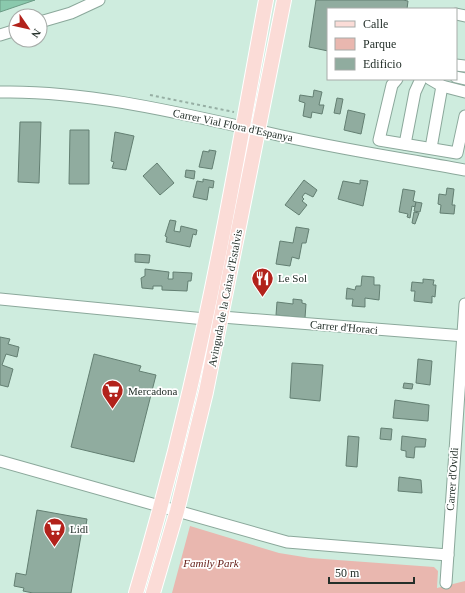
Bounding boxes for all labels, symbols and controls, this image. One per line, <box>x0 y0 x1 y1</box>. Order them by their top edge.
north arrow <box>8 8 48 48</box>
legend <box>327 8 457 80</box>
text: Calle <box>363 17 388 31</box>
text: N <box>29 27 43 40</box>
text: Parque <box>363 37 396 51</box>
text: Edificio <box>363 57 402 71</box>
street label: Carrer Vial Flora d'Espanya <box>172 106 294 144</box>
street label: Avinguda de la Caixa d'Estalvis <box>206 228 244 368</box>
restaurant icon: Le Sol <box>250 265 276 298</box>
place label: Le Sol <box>278 272 307 284</box>
street label: Carrer d'Horaci <box>309 318 379 336</box>
supermarket icon: Mercadona <box>100 378 126 411</box>
place label: Mercadona <box>128 385 178 397</box>
street label: Carrer d'Ovidi <box>444 447 460 511</box>
supermarket icon: Lidl <box>41 516 67 549</box>
place label: Lidl <box>70 523 88 535</box>
park label: Family Park <box>182 557 240 569</box>
scale bar <box>329 559 414 585</box>
text: 50 m <box>335 566 360 580</box>

